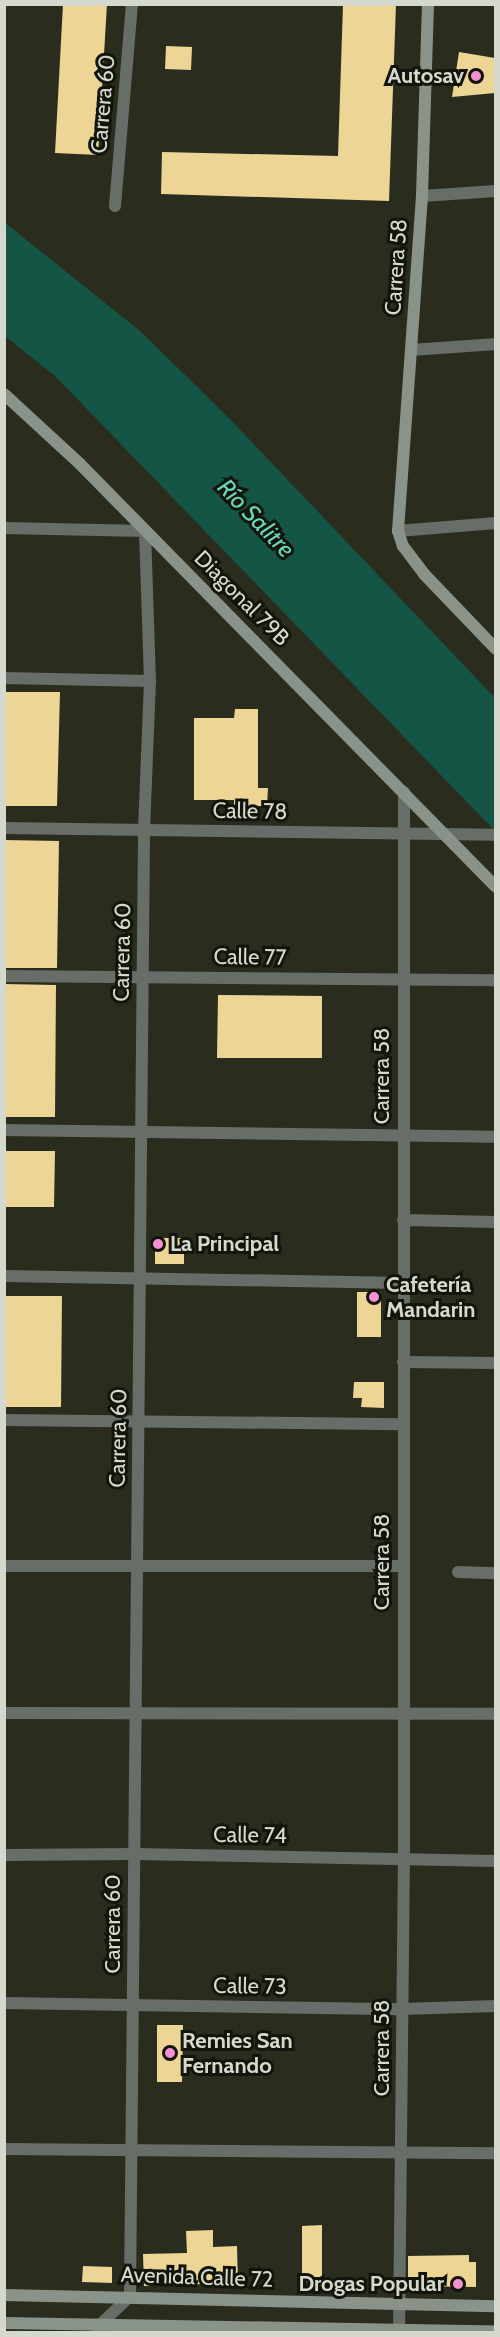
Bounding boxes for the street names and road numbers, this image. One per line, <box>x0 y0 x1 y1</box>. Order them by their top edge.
street label: Carrera 60 <box>86 53 120 155</box>
street label: Carrera 58 <box>379 218 413 316</box>
street label: Diagonal 79B <box>189 545 295 651</box>
street label: Calle 78 <box>212 797 288 825</box>
street label: Carrera 60 <box>108 902 136 1002</box>
street label: Calle 77 <box>213 943 287 971</box>
street label: Carrera 58 <box>369 1028 395 1124</box>
street label: Carrera 60 <box>104 1388 132 1488</box>
street label: Carrera 58 <box>369 1514 395 1610</box>
street label: Calle 74 <box>213 1821 287 1849</box>
street label: Carrera 60 <box>100 1874 126 1974</box>
street label: Calle 73 <box>213 1972 287 2000</box>
street label: Carrera 58 <box>369 2000 395 2096</box>
street label: Avenida Calle 72 <box>120 2261 274 2293</box>

